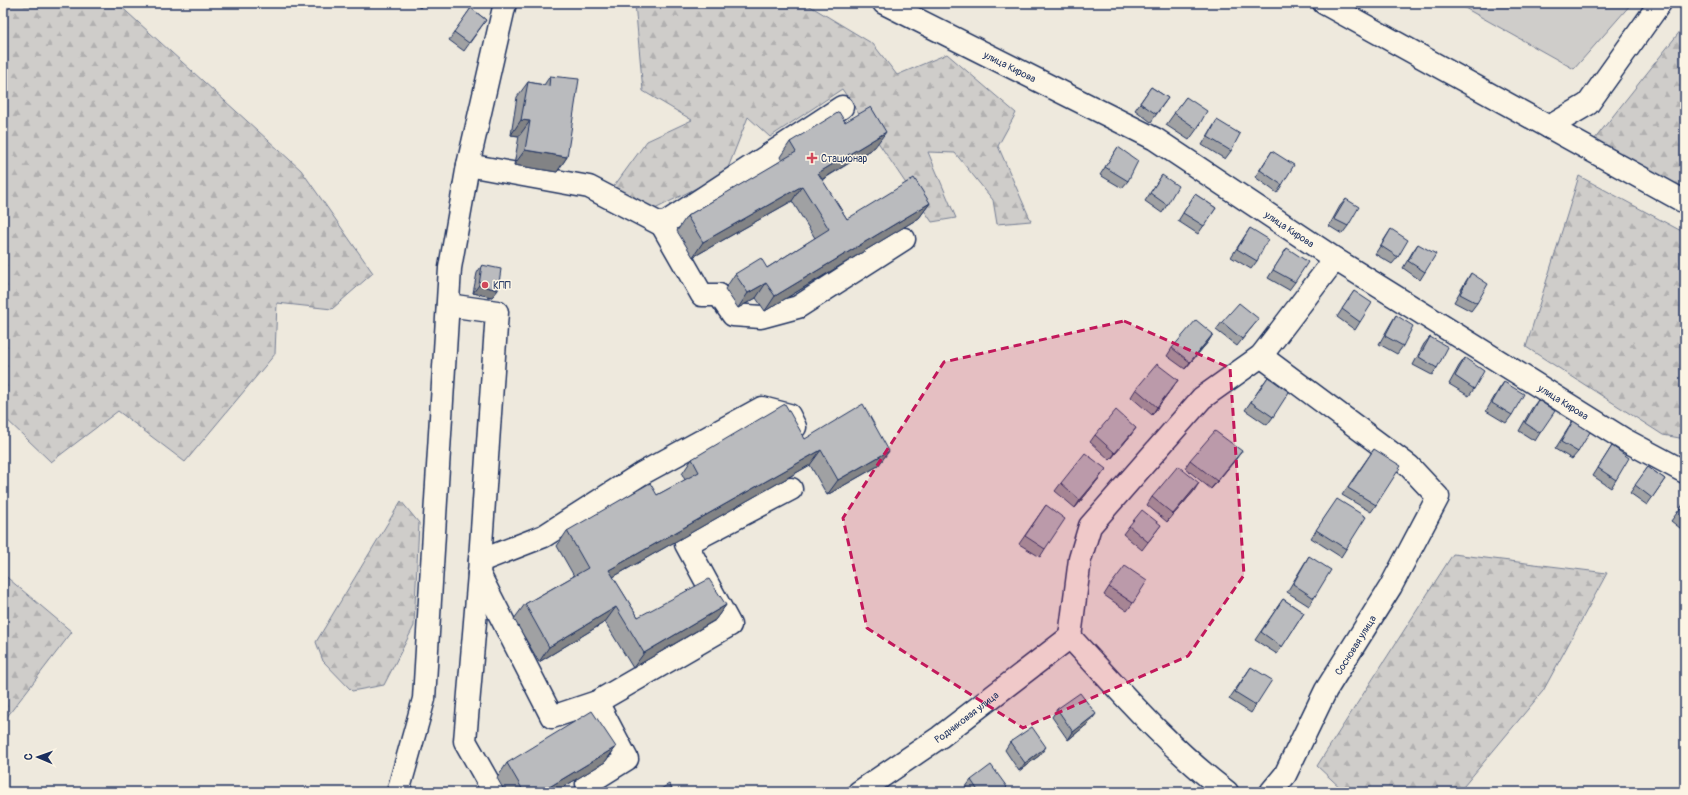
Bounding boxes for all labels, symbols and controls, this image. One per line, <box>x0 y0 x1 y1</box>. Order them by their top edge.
street label: улица Кирова <box>981 49 1038 85</box>
marker: Стационар <box>806 152 818 164</box>
place label: Стационар <box>821 153 868 165</box>
street label: улица Кирова <box>1261 208 1316 251</box>
marker: КПП <box>480 280 490 290</box>
place label: КПП <box>493 280 511 292</box>
street label: улица Кирова <box>1535 382 1591 423</box>
street label: Сосновая улица <box>1333 613 1379 678</box>
street label: Родниковая улица <box>932 689 1002 746</box>
north arrow <box>18 737 58 777</box>
text: С <box>22 753 35 760</box>

